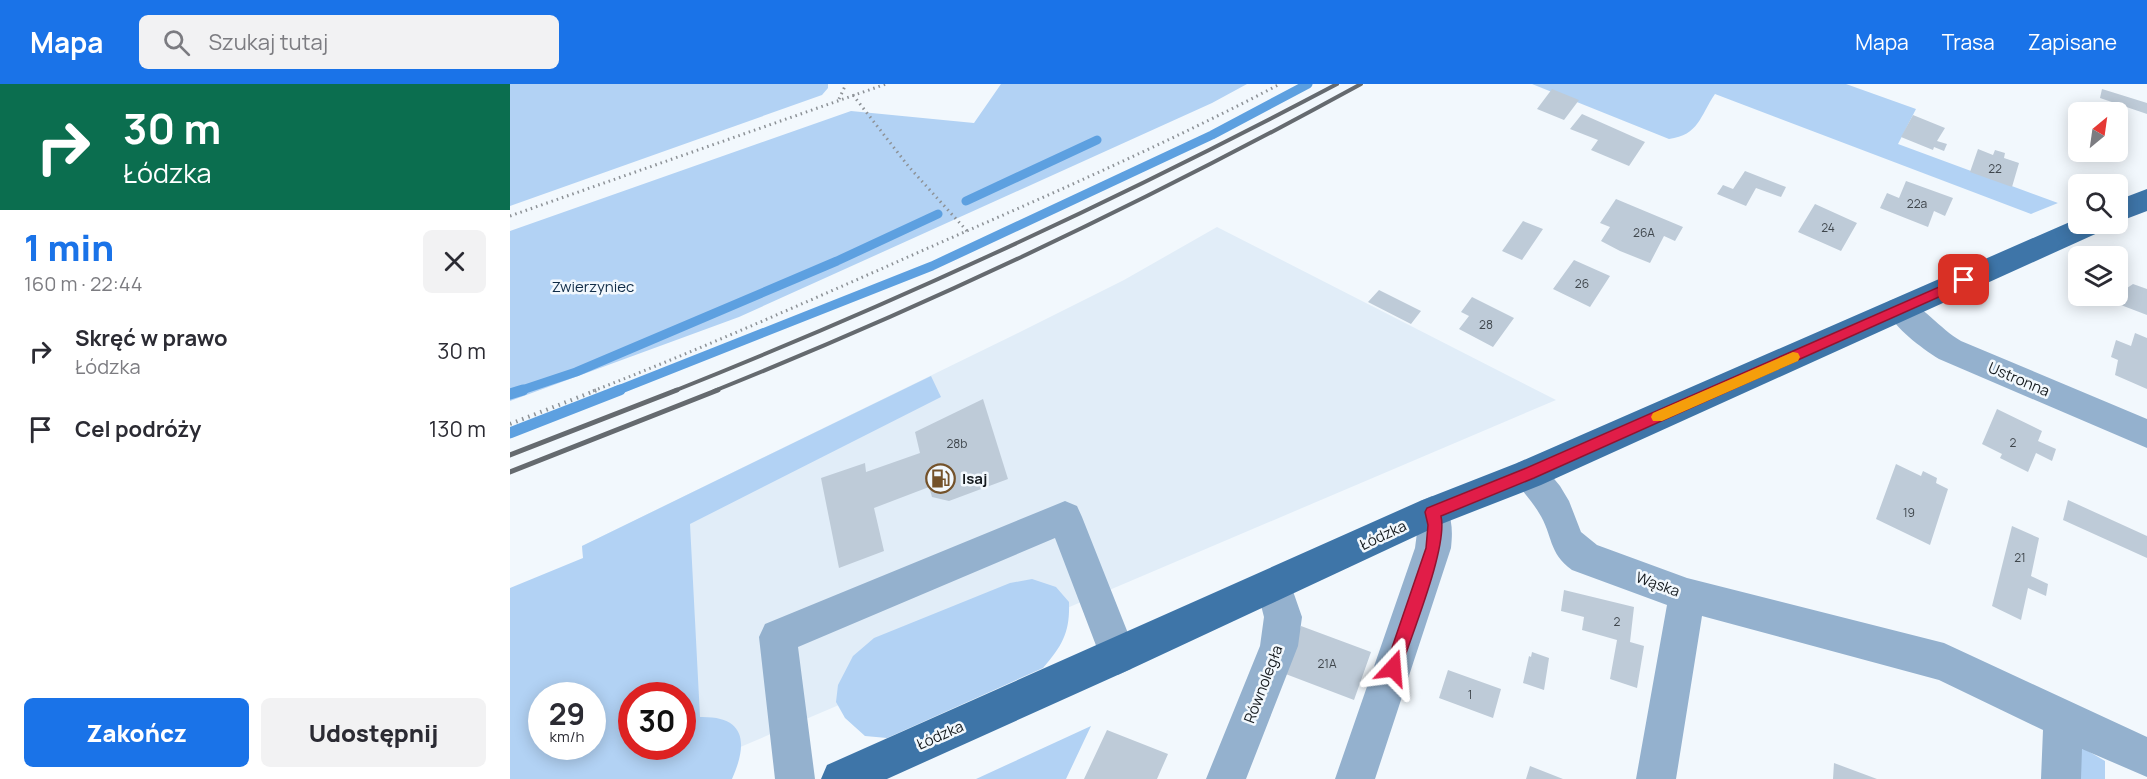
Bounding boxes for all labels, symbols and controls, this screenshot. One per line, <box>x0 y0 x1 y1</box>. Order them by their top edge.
search box <box>139 15 559 69</box>
text: Mapa <box>30 23 103 61</box>
icon: search <box>160 26 193 59</box>
text: Szukaj tutaj <box>208 27 328 57</box>
text: Mapa <box>1855 28 1909 56</box>
text: Trasa <box>1942 28 1995 56</box>
text: Zapisane <box>2028 28 2117 56</box>
text: 30 m <box>123 99 221 157</box>
north arrow <box>2068 102 2128 162</box>
map controls <box>2068 102 2128 306</box>
icon: right <box>24 108 102 186</box>
text: Łódzka <box>123 154 212 191</box>
house number: 22 <box>1988 160 2002 177</box>
button: search <box>2068 174 2128 234</box>
house number: 22a <box>1907 195 1927 212</box>
house number: 24 <box>1821 219 1835 236</box>
text: 1 min <box>24 223 114 272</box>
house number: 26A <box>1633 224 1655 241</box>
button: close <box>423 230 486 293</box>
button: layers <box>2068 246 2128 306</box>
pin <box>1938 254 1989 305</box>
icon: arrive <box>1947 263 1980 296</box>
text: 160 m · 22:44 <box>24 270 142 297</box>
house number: 26 <box>1575 275 1589 292</box>
park label: Zwierzyniec <box>552 276 634 297</box>
house number: 28 <box>1479 316 1493 333</box>
text: Skręć w prawo <box>75 323 228 353</box>
icon: right <box>24 335 57 368</box>
text: 30 m <box>437 336 486 366</box>
text: Łódzka <box>75 353 141 380</box>
street label: Ustronna <box>1985 357 2053 401</box>
icon: arrive <box>24 413 57 446</box>
text: Cel podróży <box>75 414 201 444</box>
text: 130 m <box>429 414 486 444</box>
house number: 2 <box>2010 434 2017 451</box>
house number: 28b <box>947 435 967 452</box>
fuel station icon: Isaj <box>925 462 957 494</box>
place label: Isaj <box>962 468 987 489</box>
house number: 19 <box>1903 504 1915 521</box>
street label: Łódzka <box>1356 515 1410 555</box>
house number: 21 <box>2014 549 2026 566</box>
street label: Wąska <box>1633 566 1683 602</box>
house number: 2 <box>1614 613 1621 630</box>
position arrow <box>1361 636 1425 700</box>
street label: Równoległa <box>1238 642 1288 726</box>
house number: 21A <box>1317 655 1337 672</box>
speed limit sign: 30 <box>618 682 696 760</box>
house number: 1 <box>1468 686 1472 703</box>
text: 29 <box>549 693 585 734</box>
button: Zakończ <box>24 698 249 767</box>
button: Udostępnij <box>261 698 486 767</box>
street label: Łódzka <box>913 715 967 755</box>
text: km/h <box>550 726 584 747</box>

